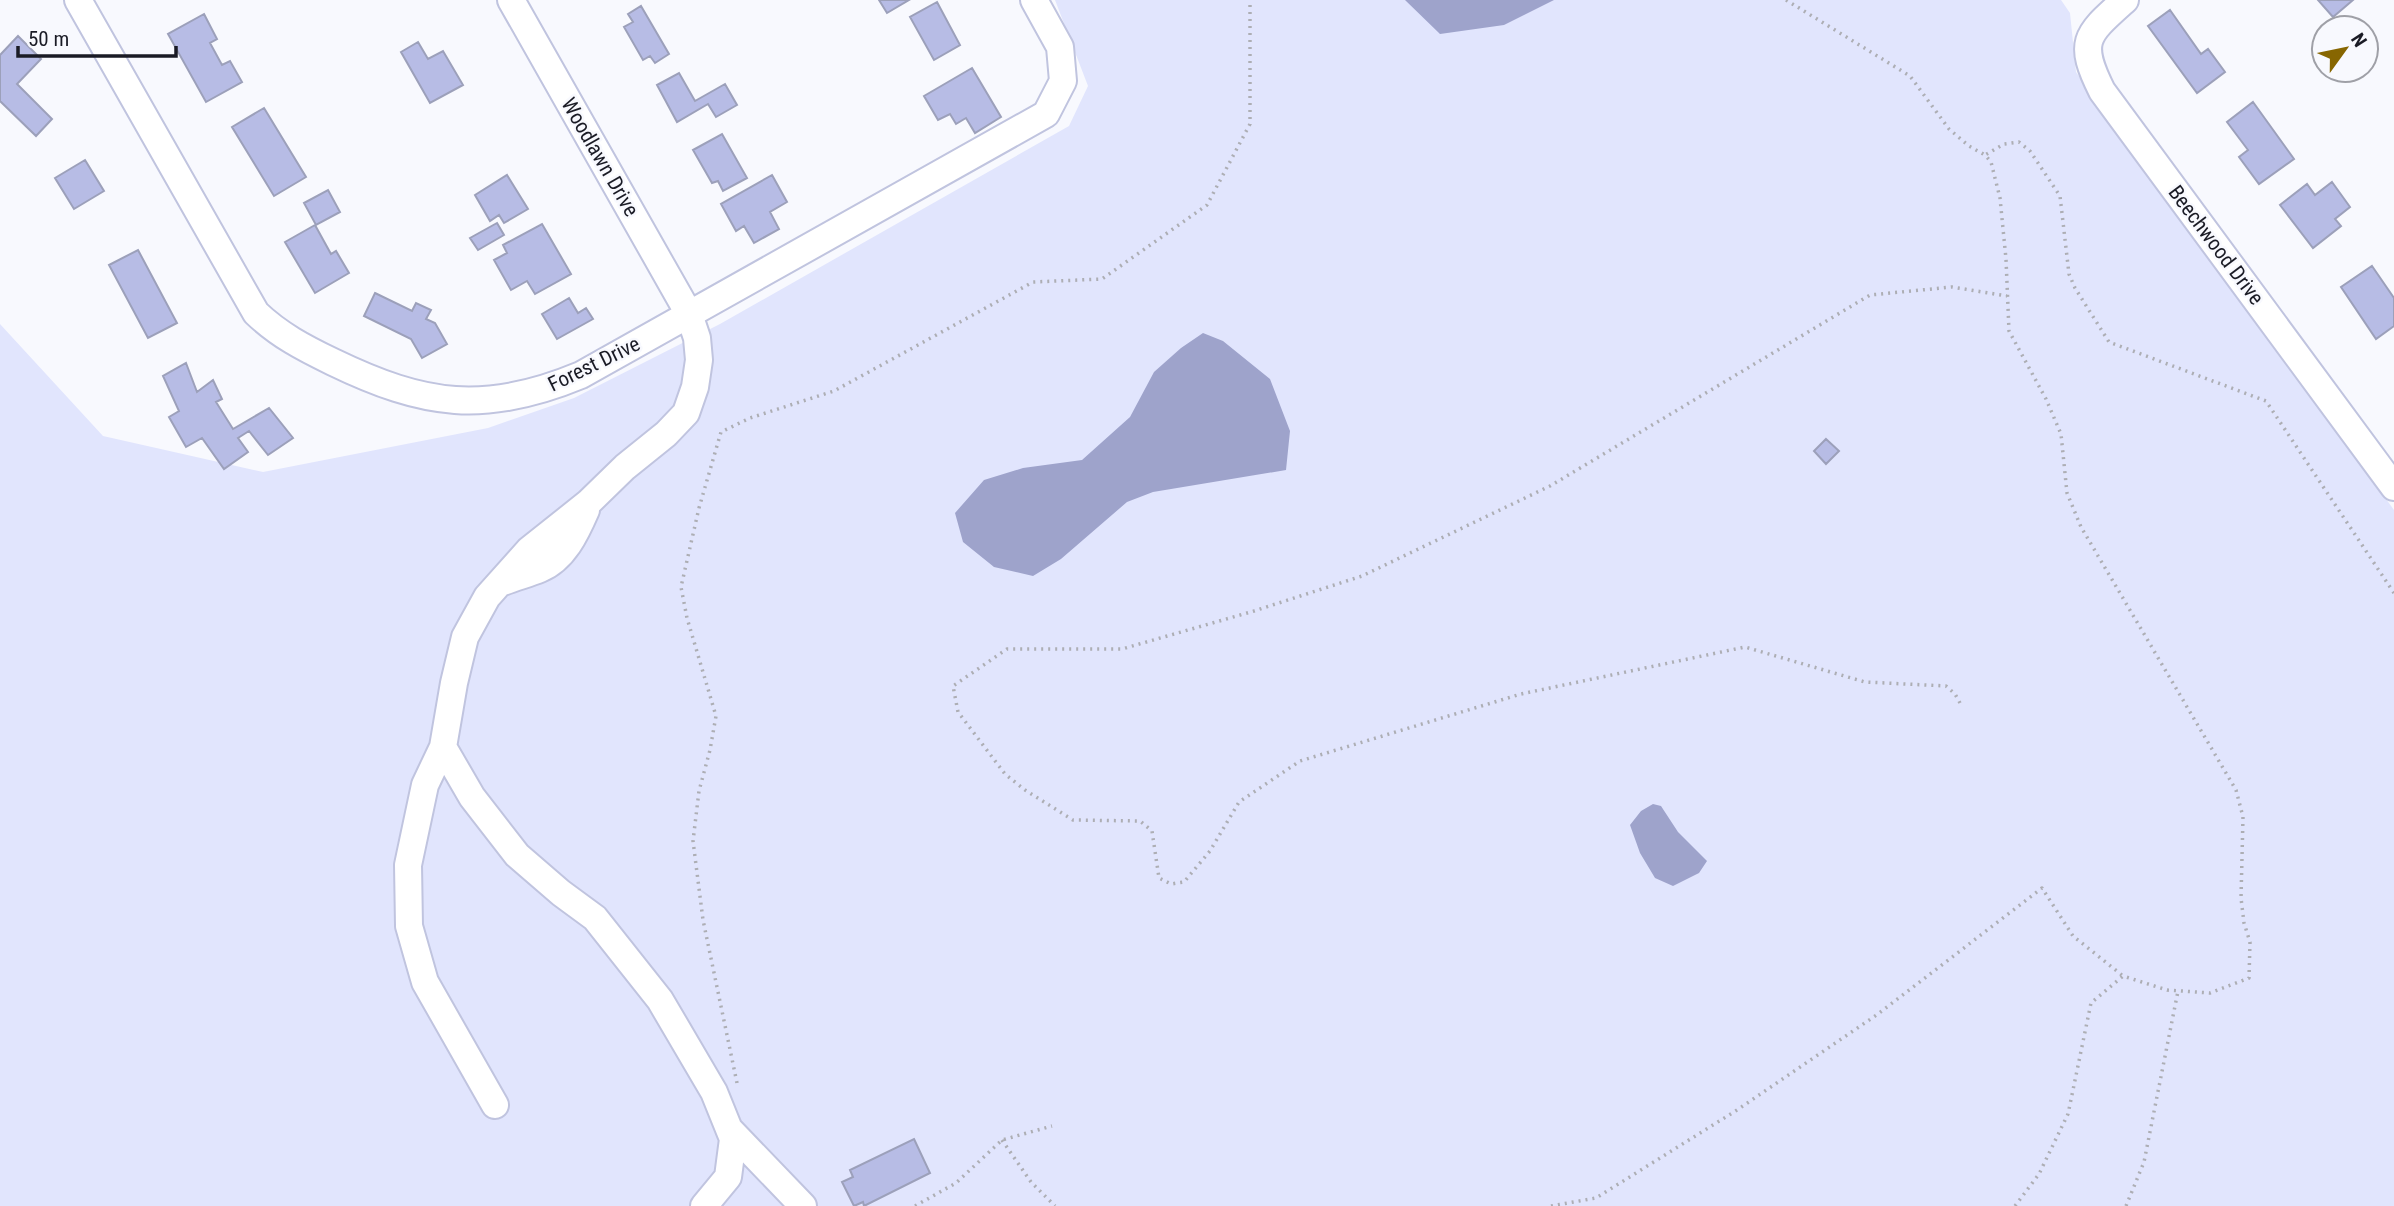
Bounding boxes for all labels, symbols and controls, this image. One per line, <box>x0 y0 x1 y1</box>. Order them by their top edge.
scale bar <box>18 14 175 58</box>
north arrow <box>2310 14 2380 84</box>
text: 50 m <box>28 27 69 51</box>
text: N <box>2346 29 2372 51</box>
street label: Woodlawn Drive <box>556 94 644 221</box>
street label: Beechwood Drive <box>2163 181 2269 309</box>
street label: Forest Drive <box>544 331 644 396</box>

